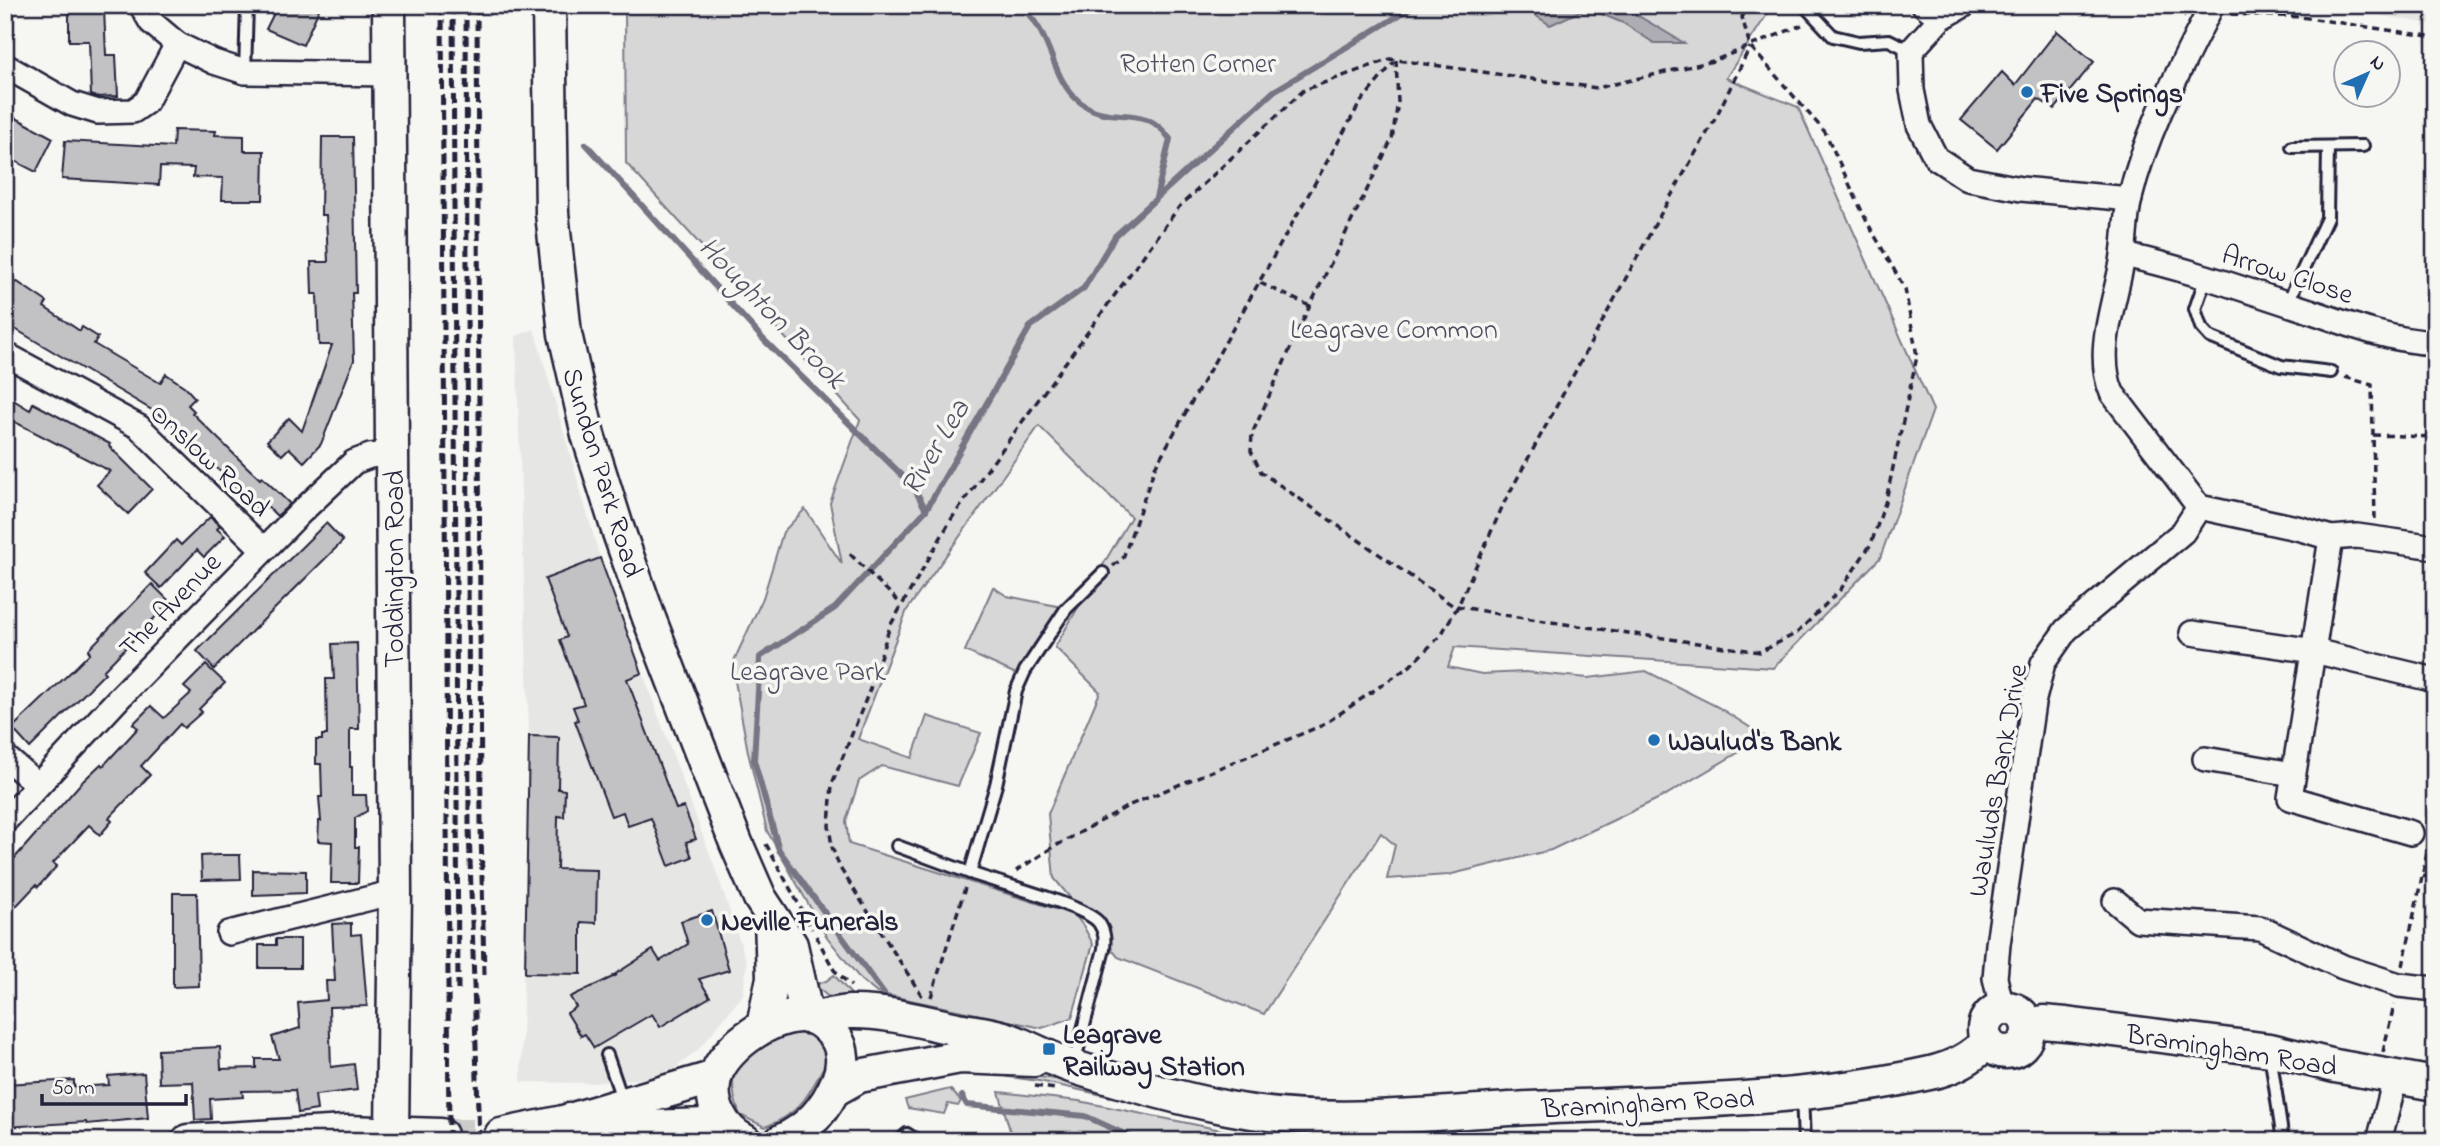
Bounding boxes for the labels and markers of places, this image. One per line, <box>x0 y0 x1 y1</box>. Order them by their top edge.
place label: Five Springs <box>2039 75 2183 117</box>
marker: Five Springs <box>2019 84 2035 100</box>
place label: Waulud's Bank <box>1668 723 1842 764</box>
marker: Waulud's Bank <box>1646 732 1662 748</box>
place label: Neville Funerals <box>721 903 898 944</box>
marker: Neville Funerals <box>699 912 715 928</box>
place label: Leagrave Railway Station <box>1063 1016 1245 1089</box>
marker: Leagrave Railway Station <box>1041 1041 1057 1057</box>

